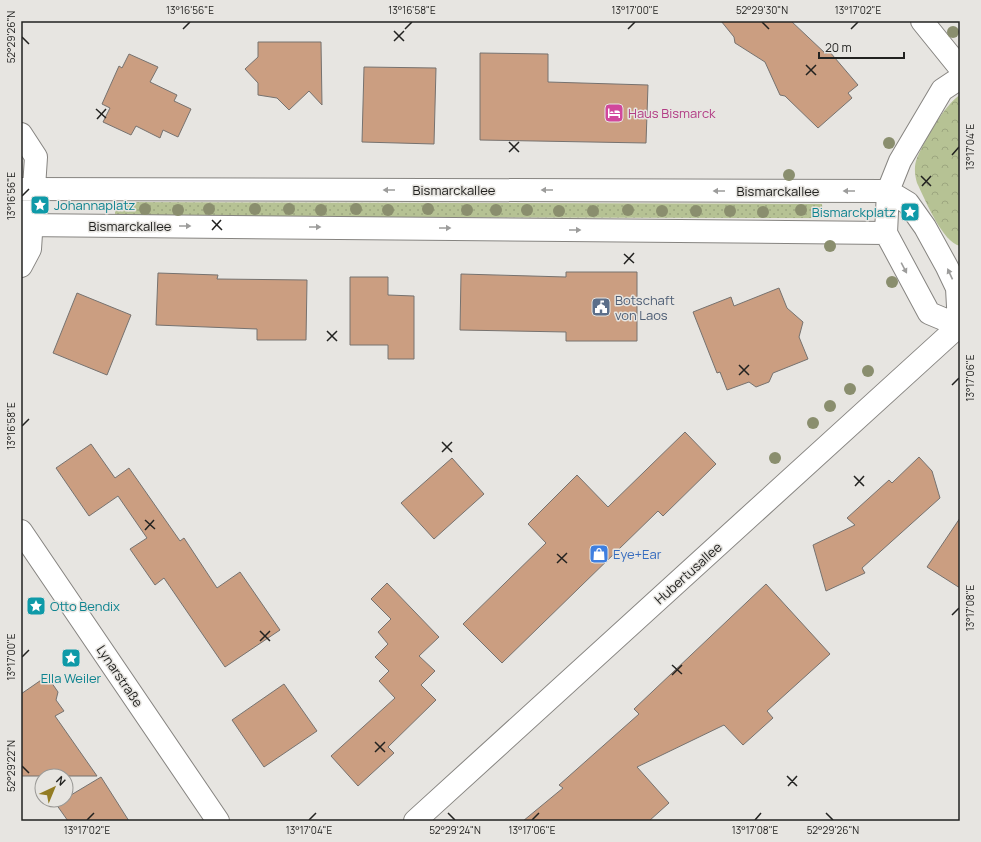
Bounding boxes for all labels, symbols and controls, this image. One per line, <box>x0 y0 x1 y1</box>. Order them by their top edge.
text: 13°16'56"E <box>166 3 214 17</box>
text: 13°16'58"E <box>388 3 436 17</box>
text: 13°17'00"E <box>612 3 659 17</box>
text: 52°29'30"N <box>736 3 788 17</box>
text: 13°17'02"E <box>835 3 882 17</box>
text: 52°29'26"N <box>4 11 18 63</box>
scale bar <box>819 34 904 60</box>
text: 20 m <box>825 39 852 56</box>
hotel icon: Haus Bismarck <box>603 102 625 124</box>
place label: Haus Bismarck <box>628 104 716 122</box>
text: 13°17'04"E <box>963 124 977 170</box>
text: 13°16'56"E <box>4 172 18 220</box>
street label: Bismarckallee <box>413 181 496 199</box>
street label: Bismarckallee <box>737 182 820 200</box>
one-way arrow <box>382 187 395 193</box>
one-way arrow <box>540 187 553 193</box>
one-way arrow <box>712 188 725 194</box>
one-way arrow <box>842 188 855 194</box>
place icon: Johannaplatz <box>29 194 51 216</box>
place label: Johannaplatz <box>54 196 135 214</box>
place icon: Bismarckplatz <box>899 201 921 223</box>
place label: Bismarckplatz <box>812 203 896 221</box>
street label: Bismarckallee <box>89 217 172 235</box>
one-way arrow <box>179 223 192 229</box>
one-way arrow <box>309 224 322 230</box>
one-way arrow <box>439 225 451 232</box>
one-way arrow <box>569 226 581 233</box>
one-way arrow <box>901 262 907 273</box>
one-way arrow <box>947 268 953 279</box>
place label: Botschaft von Laos <box>615 291 675 324</box>
public building icon: Botschaft von Laos <box>590 296 612 318</box>
text: 13°17'06"E <box>963 354 977 401</box>
text: 13°16'58"E <box>4 402 18 450</box>
street label: Hubertusallee <box>650 538 726 608</box>
shop icon: Eye+Ear <box>588 543 610 565</box>
place label: Eye+Ear <box>613 545 662 563</box>
text: 13°17'08"E <box>963 584 977 631</box>
place icon: Otto Bendix <box>25 595 47 617</box>
place label: Otto Bendix <box>50 597 120 615</box>
text: 13°17'00"E <box>4 633 18 680</box>
street label: Lynarstraße <box>93 641 148 711</box>
place icon: Ella Weiler <box>60 647 82 669</box>
place label: Ella Weiler <box>41 669 102 687</box>
text: 52°29'22"N <box>4 740 18 792</box>
north arrow <box>34 768 74 808</box>
text: N <box>53 772 69 789</box>
text: 13°17'02"E <box>64 823 111 837</box>
text: 13°17'04"E <box>286 823 332 837</box>
text: 52°29'24"N <box>429 823 481 837</box>
text: 13°17'06"E <box>509 823 556 837</box>
text: 13°17'08"E <box>732 823 779 837</box>
text: 52°29'26"N <box>807 823 859 837</box>

